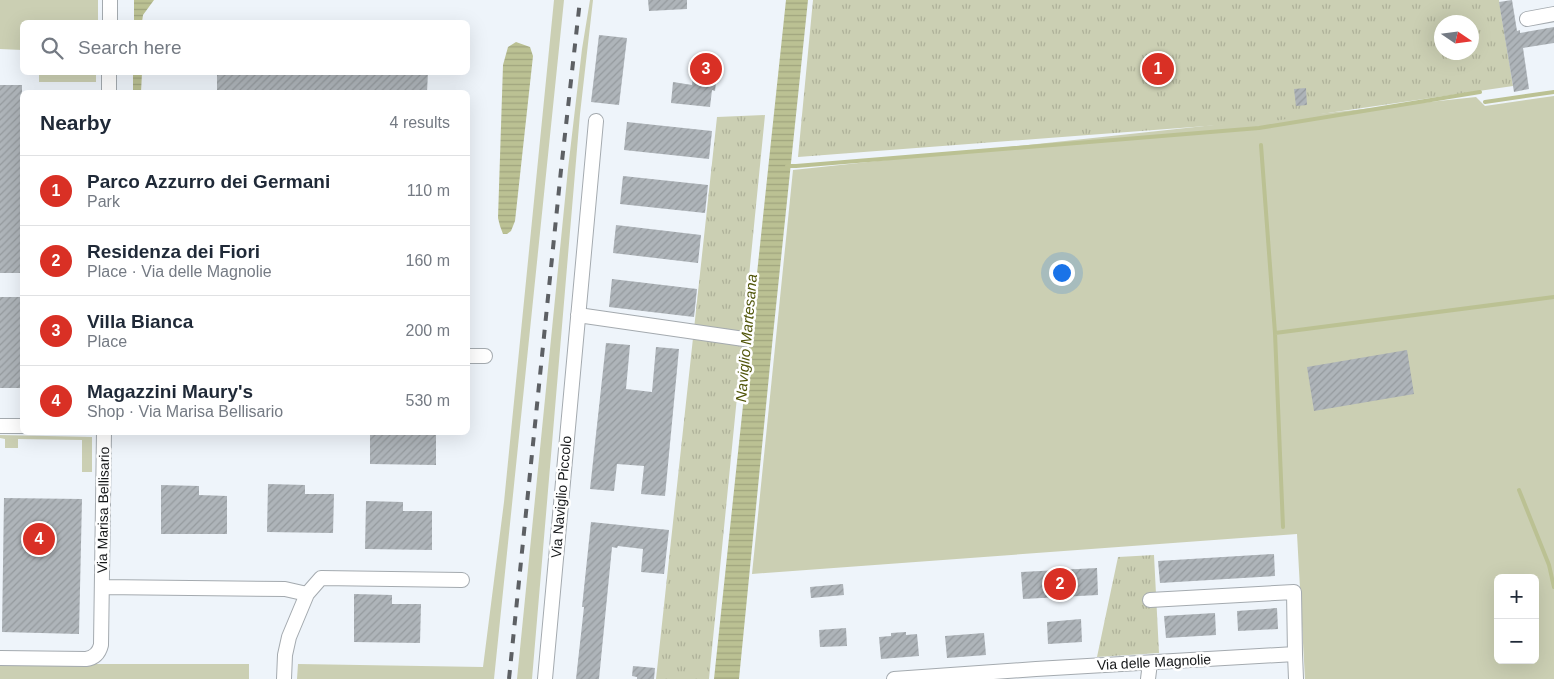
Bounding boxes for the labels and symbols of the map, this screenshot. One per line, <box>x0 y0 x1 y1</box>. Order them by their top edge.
north arrow <box>1434 15 1479 60</box>
pin: 3 <box>690 50 722 88</box>
pin: 1 <box>1142 50 1174 88</box>
your location <box>1049 260 1075 286</box>
water label: Naviglio Martesana <box>732 273 760 403</box>
street label: Via Naviglio Piccolo <box>548 435 574 559</box>
street label: Via Marisa Bellisario <box>94 446 112 573</box>
pin: 4 <box>23 520 55 558</box>
pin: 2 <box>1044 565 1076 603</box>
street label: Via delle Magnolie <box>1097 651 1212 673</box>

